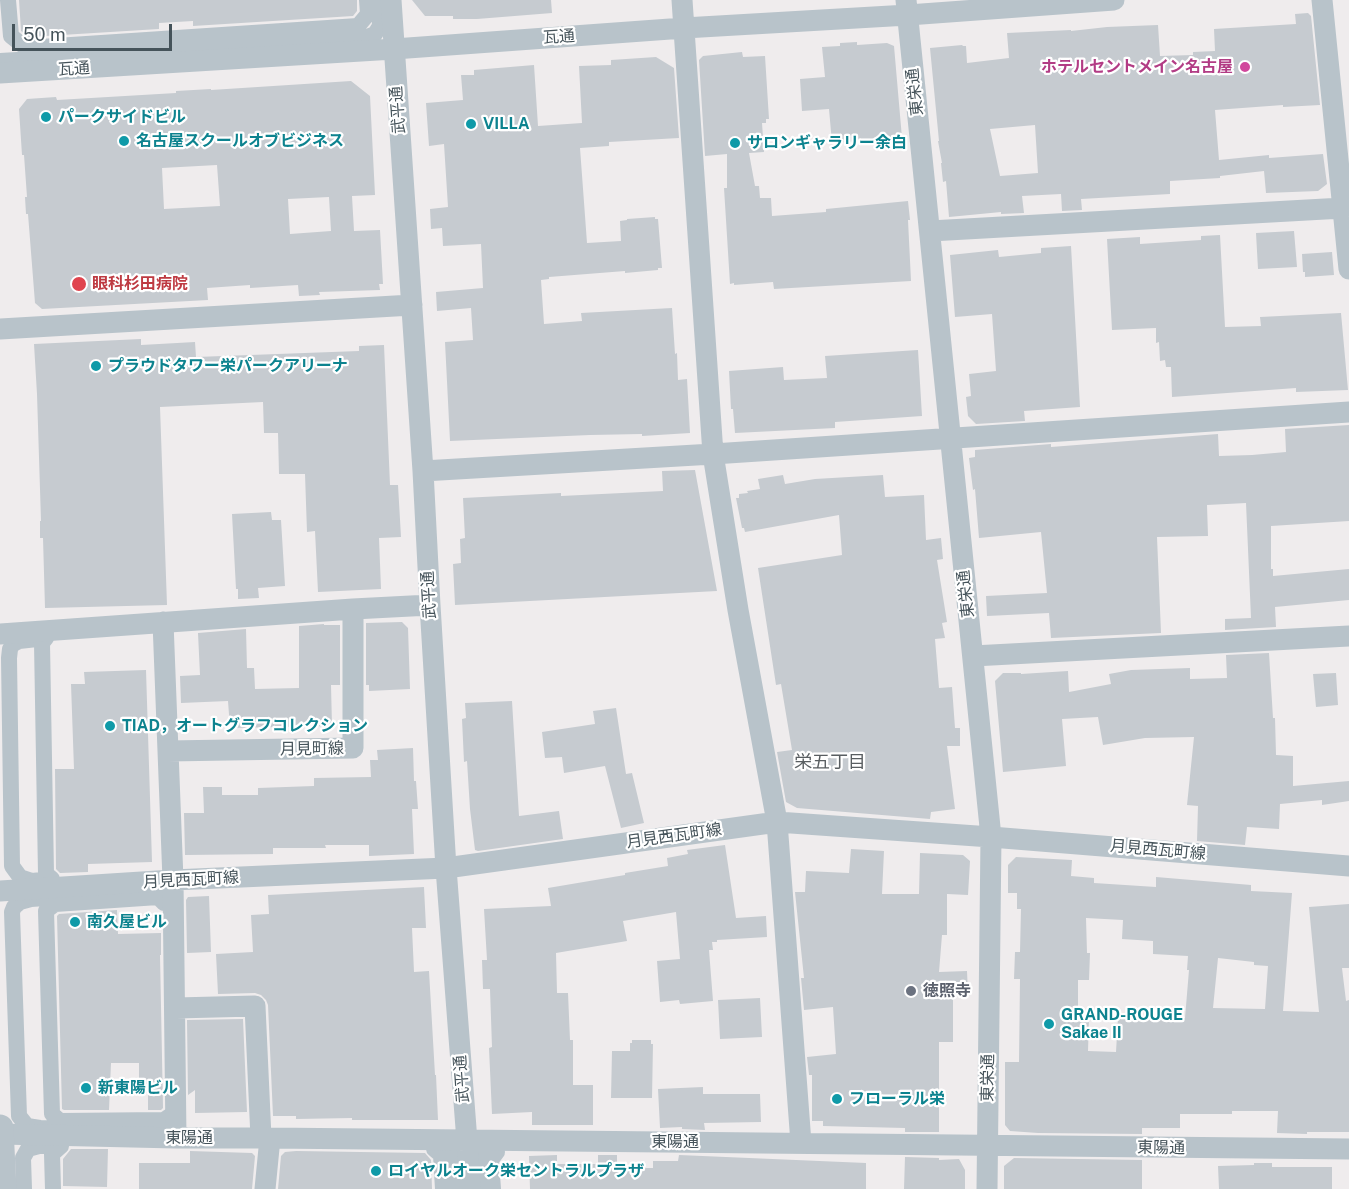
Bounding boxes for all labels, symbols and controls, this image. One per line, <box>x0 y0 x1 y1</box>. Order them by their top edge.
scale bar <box>15 12 176 50</box>
text: 50 m <box>23 24 66 45</box>
street label: 瓦通 <box>542 26 576 48</box>
place label: ホテルセントメイン名古屋 <box>1041 57 1233 77</box>
street label: 瓦通 <box>57 58 91 80</box>
marker: ホテルセントメイン名古屋 <box>1238 60 1252 74</box>
street label: 東栄通 <box>903 67 927 117</box>
street label: 武平通 <box>387 85 409 135</box>
place label: パークサイドビル <box>58 107 186 127</box>
marker: パークサイドビル <box>39 110 53 124</box>
place label: VILLA <box>483 114 530 134</box>
marker: VILLA <box>464 117 478 131</box>
place label: 名古屋スクールオブビジネス <box>136 131 344 151</box>
place label: サロンギャラリー余白 <box>747 133 907 153</box>
marker: 名古屋スクールオブビジネス <box>117 134 131 148</box>
marker: サロンギャラリー余白 <box>728 136 742 150</box>
place label: 眼科杉田病院 <box>92 274 188 294</box>
marker: 眼科杉田病院 <box>70 275 88 293</box>
place label: プラウドタワー栄パークアリーナ <box>108 356 348 376</box>
marker: プラウドタワー栄パークアリーナ <box>89 359 103 373</box>
street label: 東栄通 <box>954 569 978 619</box>
street label: 武平通 <box>418 571 440 619</box>
place label: TIAD，オートグラフコレクション <box>122 716 368 736</box>
marker: TIAD，オートグラフコレクション <box>103 719 117 733</box>
street label: 月見町線 <box>280 739 344 759</box>
district label: 栄五丁目 <box>794 751 866 773</box>
street label: 月見西瓦町線 <box>625 820 723 852</box>
street label: 月見西瓦町線 <box>1109 836 1207 864</box>
street label: 月見西瓦町線 <box>143 868 239 892</box>
place label: 南久屋ビル <box>87 912 167 932</box>
marker: 南久屋ビル <box>68 915 82 929</box>
place label: 徳照寺 <box>923 981 971 1001</box>
marker: 徳照寺 <box>904 984 918 998</box>
place label: GRAND-ROUGE Sakae II <box>1061 1005 1183 1043</box>
marker: GRAND-ROUGE Sakae II <box>1042 1017 1056 1031</box>
street label: 武平通 <box>451 1054 473 1104</box>
street label: 東栄通 <box>978 1054 998 1102</box>
place label: 新東陽ビル <box>98 1078 178 1098</box>
marker: 新東陽ビル <box>79 1081 93 1095</box>
place label: フローラル栄 <box>849 1089 945 1109</box>
marker: フローラル栄 <box>830 1092 844 1106</box>
street label: 東陽通 <box>165 1128 213 1148</box>
street label: 東陽通 <box>651 1132 699 1152</box>
street label: 東陽通 <box>1137 1138 1185 1158</box>
place label: ロイヤルオーク栄セントラルプラザ <box>388 1161 644 1181</box>
marker: ロイヤルオーク栄セントラルプラザ <box>369 1164 383 1178</box>

